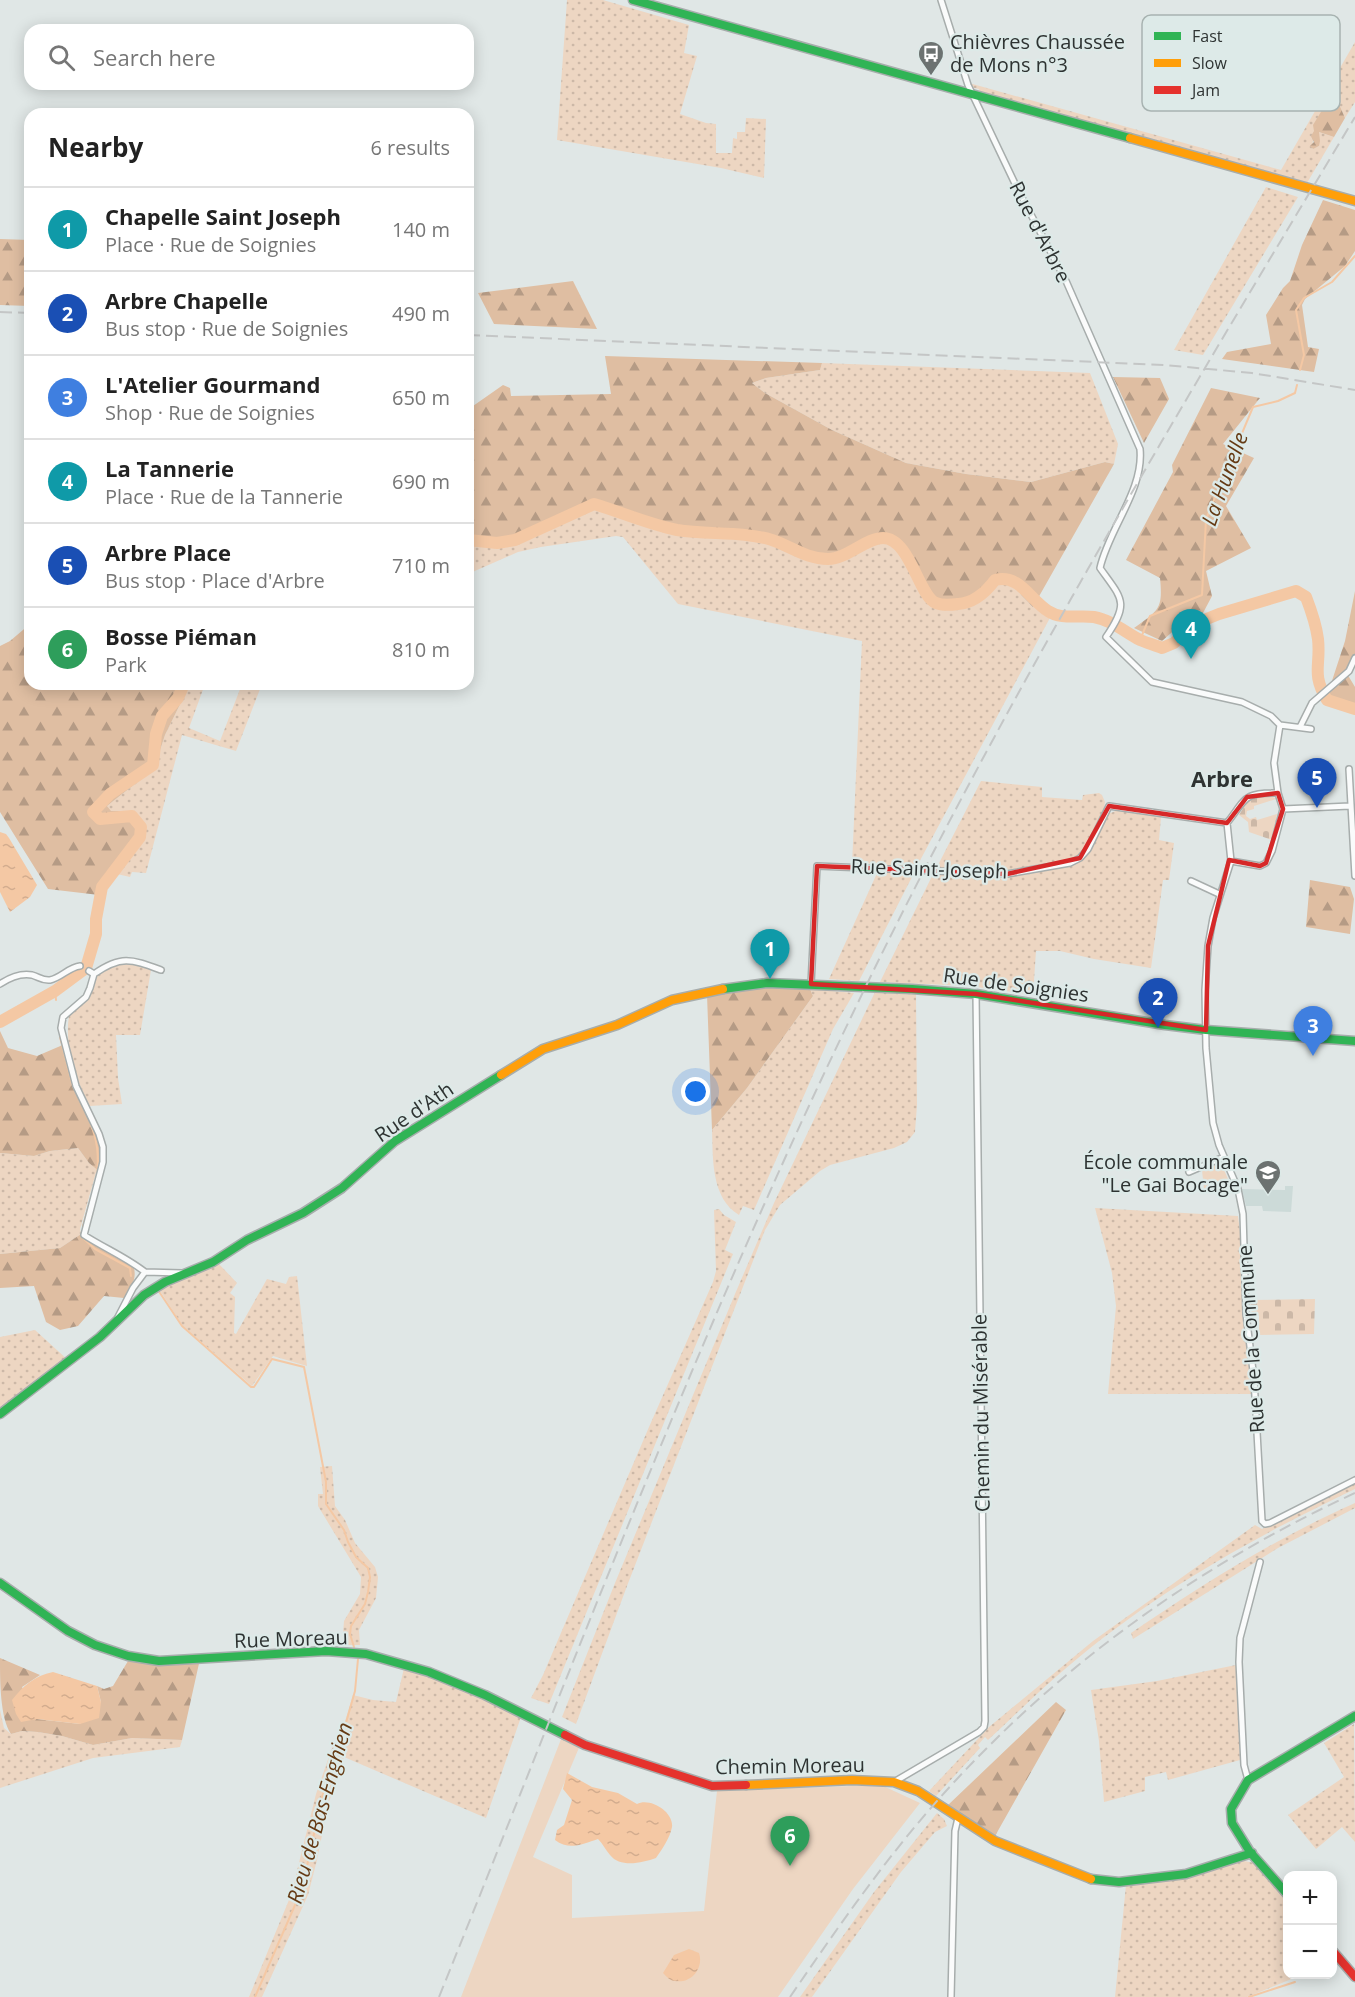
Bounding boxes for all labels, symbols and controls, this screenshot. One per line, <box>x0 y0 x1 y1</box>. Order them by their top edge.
legend <box>1142 15 1340 111</box>
search box <box>24 24 474 90</box>
text: Fast <box>1192 25 1223 47</box>
place label: Chièvres Chaussée de Mons n°3 <box>950 28 1125 78</box>
bus stop icon: Chièvres Chaussée de Mons n°3 <box>916 39 946 77</box>
icon: search <box>45 41 78 74</box>
text: Search here <box>93 42 216 72</box>
text: Slow <box>1192 52 1227 74</box>
text: Jam <box>1190 79 1220 101</box>
text: Nearby <box>48 129 143 165</box>
text: 6 results <box>370 134 450 161</box>
street label: Rue d'Arbre <box>1003 177 1077 287</box>
text: Chapelle Saint Joseph <box>105 201 341 231</box>
text: 1 <box>62 216 73 243</box>
text: 140 m <box>392 216 450 243</box>
text: Place · Rue de Soignies <box>105 231 316 258</box>
text: Arbre Chapelle <box>105 285 268 315</box>
text: 2 <box>62 300 73 327</box>
text: 490 m <box>392 300 450 327</box>
text: Bus stop · Rue de Soignies <box>105 315 348 342</box>
text: L'Atelier Gourmand <box>105 369 320 399</box>
text: 3 <box>62 384 73 411</box>
text: 650 m <box>392 384 450 411</box>
text: Shop · Rue de Soignies <box>105 399 315 426</box>
water label: La Hunelle <box>1194 428 1254 529</box>
text: La Tannerie <box>105 453 234 483</box>
text: 4 <box>62 468 73 495</box>
text: 690 m <box>392 468 450 495</box>
text: Place · Rue de la Tannerie <box>105 483 343 510</box>
text: Arbre Place <box>105 537 231 567</box>
text: 5 <box>62 552 73 579</box>
text: 710 m <box>392 552 450 579</box>
text: Bus stop · Place d'Arbre <box>105 567 325 594</box>
pin: 4 <box>1172 610 1210 659</box>
text: Bosse Piéman <box>105 621 257 651</box>
text: 6 <box>62 636 73 663</box>
text: 810 m <box>392 636 450 663</box>
text: Park <box>105 651 147 678</box>
pin: 5 <box>1298 758 1336 808</box>
district label: Arbre <box>1191 763 1253 793</box>
street label: Rue Saint-Joseph <box>850 852 1008 885</box>
pin: 1 <box>750 930 790 979</box>
street label: Rue de Soignies <box>942 961 1091 1008</box>
pin: 2 <box>1138 978 1178 1028</box>
pin: 3 <box>1294 1006 1332 1056</box>
street label: Rue d'Ath <box>369 1075 458 1148</box>
your location <box>681 1077 710 1106</box>
place label: École communale "Le Gai Bocage" <box>1083 1148 1248 1198</box>
school or university icon: École communale "Le Gai Bocage" <box>1253 1158 1283 1196</box>
street label: Rue de la Commune <box>1230 1244 1271 1434</box>
street label: Chemin du Misérable <box>965 1314 996 1512</box>
street label: Rue Moreau <box>234 1623 348 1654</box>
water label: Rieu de Bas-Enghien <box>280 1719 358 1907</box>
street label: Chemin Moreau <box>715 1751 865 1780</box>
pin: 6 <box>770 1816 810 1866</box>
map controls <box>1283 1871 1337 1979</box>
button: + <box>1283 1871 1337 1925</box>
button: − <box>1283 1925 1337 1979</box>

